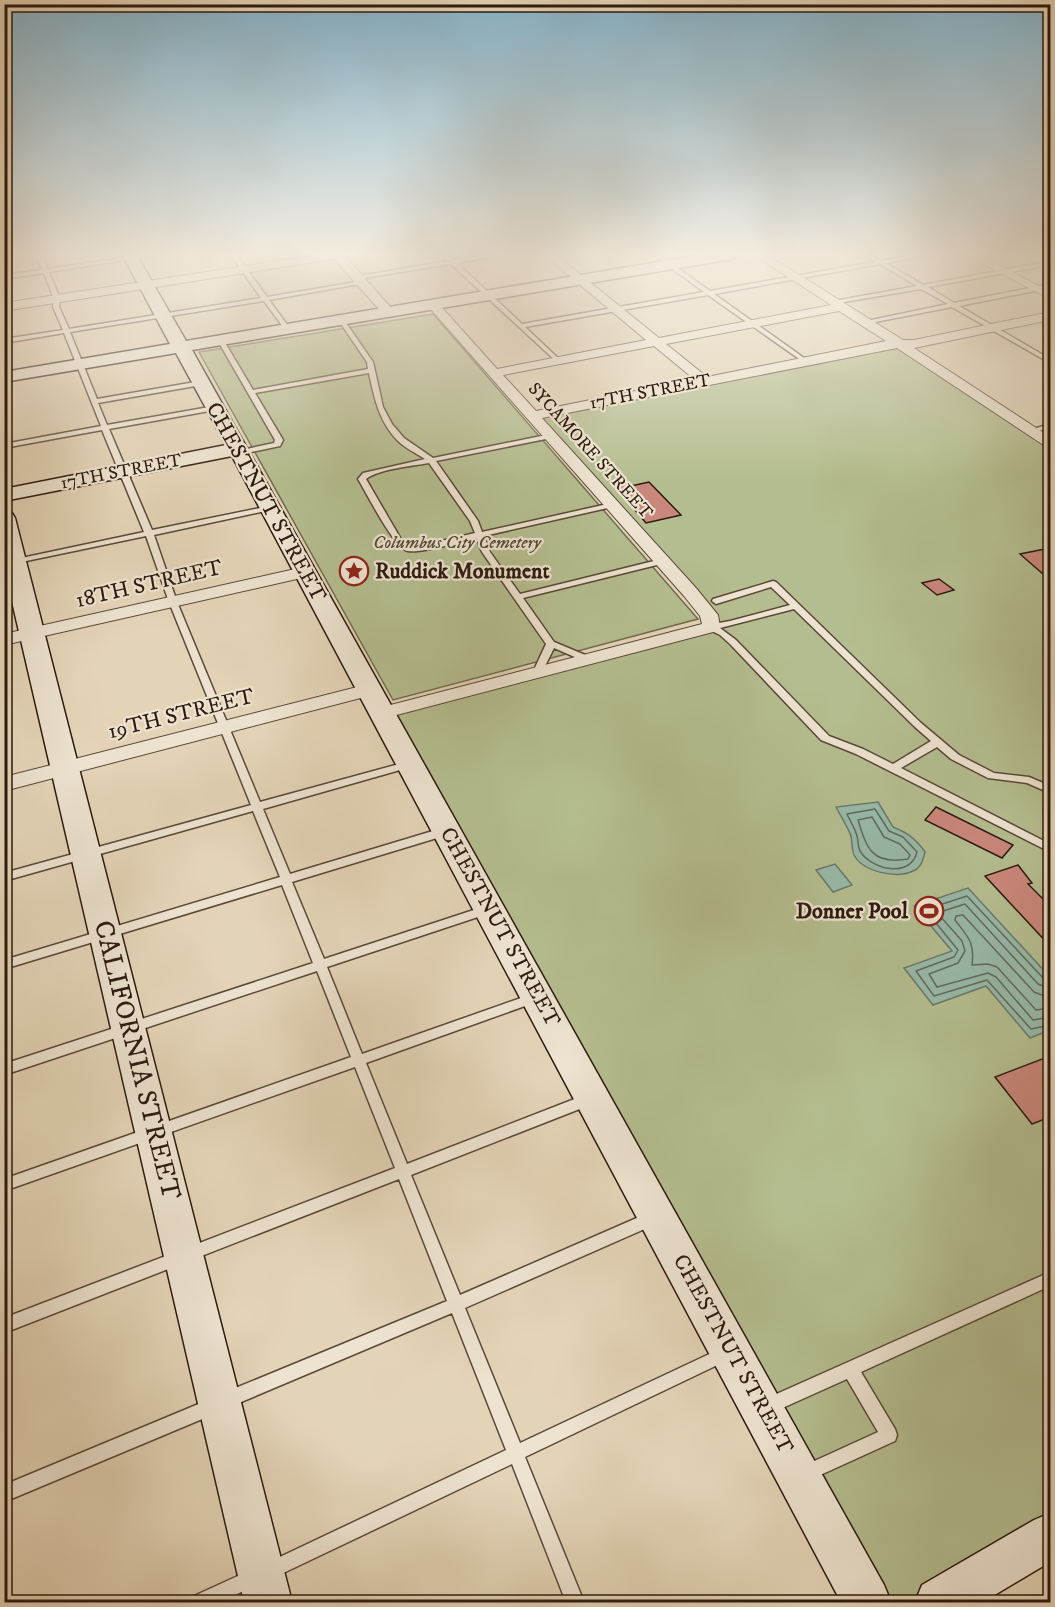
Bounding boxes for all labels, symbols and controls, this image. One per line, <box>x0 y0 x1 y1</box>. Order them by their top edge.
street label: 17TH STREET <box>588 369 713 415</box>
street label: SYCAMORE STREET <box>523 378 657 524</box>
street label: CHESTNUT STREET <box>200 397 332 607</box>
street label: 17TH STREET <box>59 449 184 495</box>
park label: Columbus City Cemetery <box>373 532 542 554</box>
street label: 18TH STREET <box>73 554 225 614</box>
place icon: Ruddick Monument <box>338 555 370 587</box>
place label: Ruddick Monument <box>375 558 549 585</box>
street label: 19TH STREET <box>105 683 257 745</box>
street label: CHESTNUT STREET <box>434 822 566 1032</box>
sports icon: Donner Pool <box>913 895 945 927</box>
place label: Donner Pool <box>796 898 908 925</box>
street label: CALIFORNIA STREET <box>86 917 188 1204</box>
street label: CHESTNUT STREET <box>667 1249 799 1459</box>

